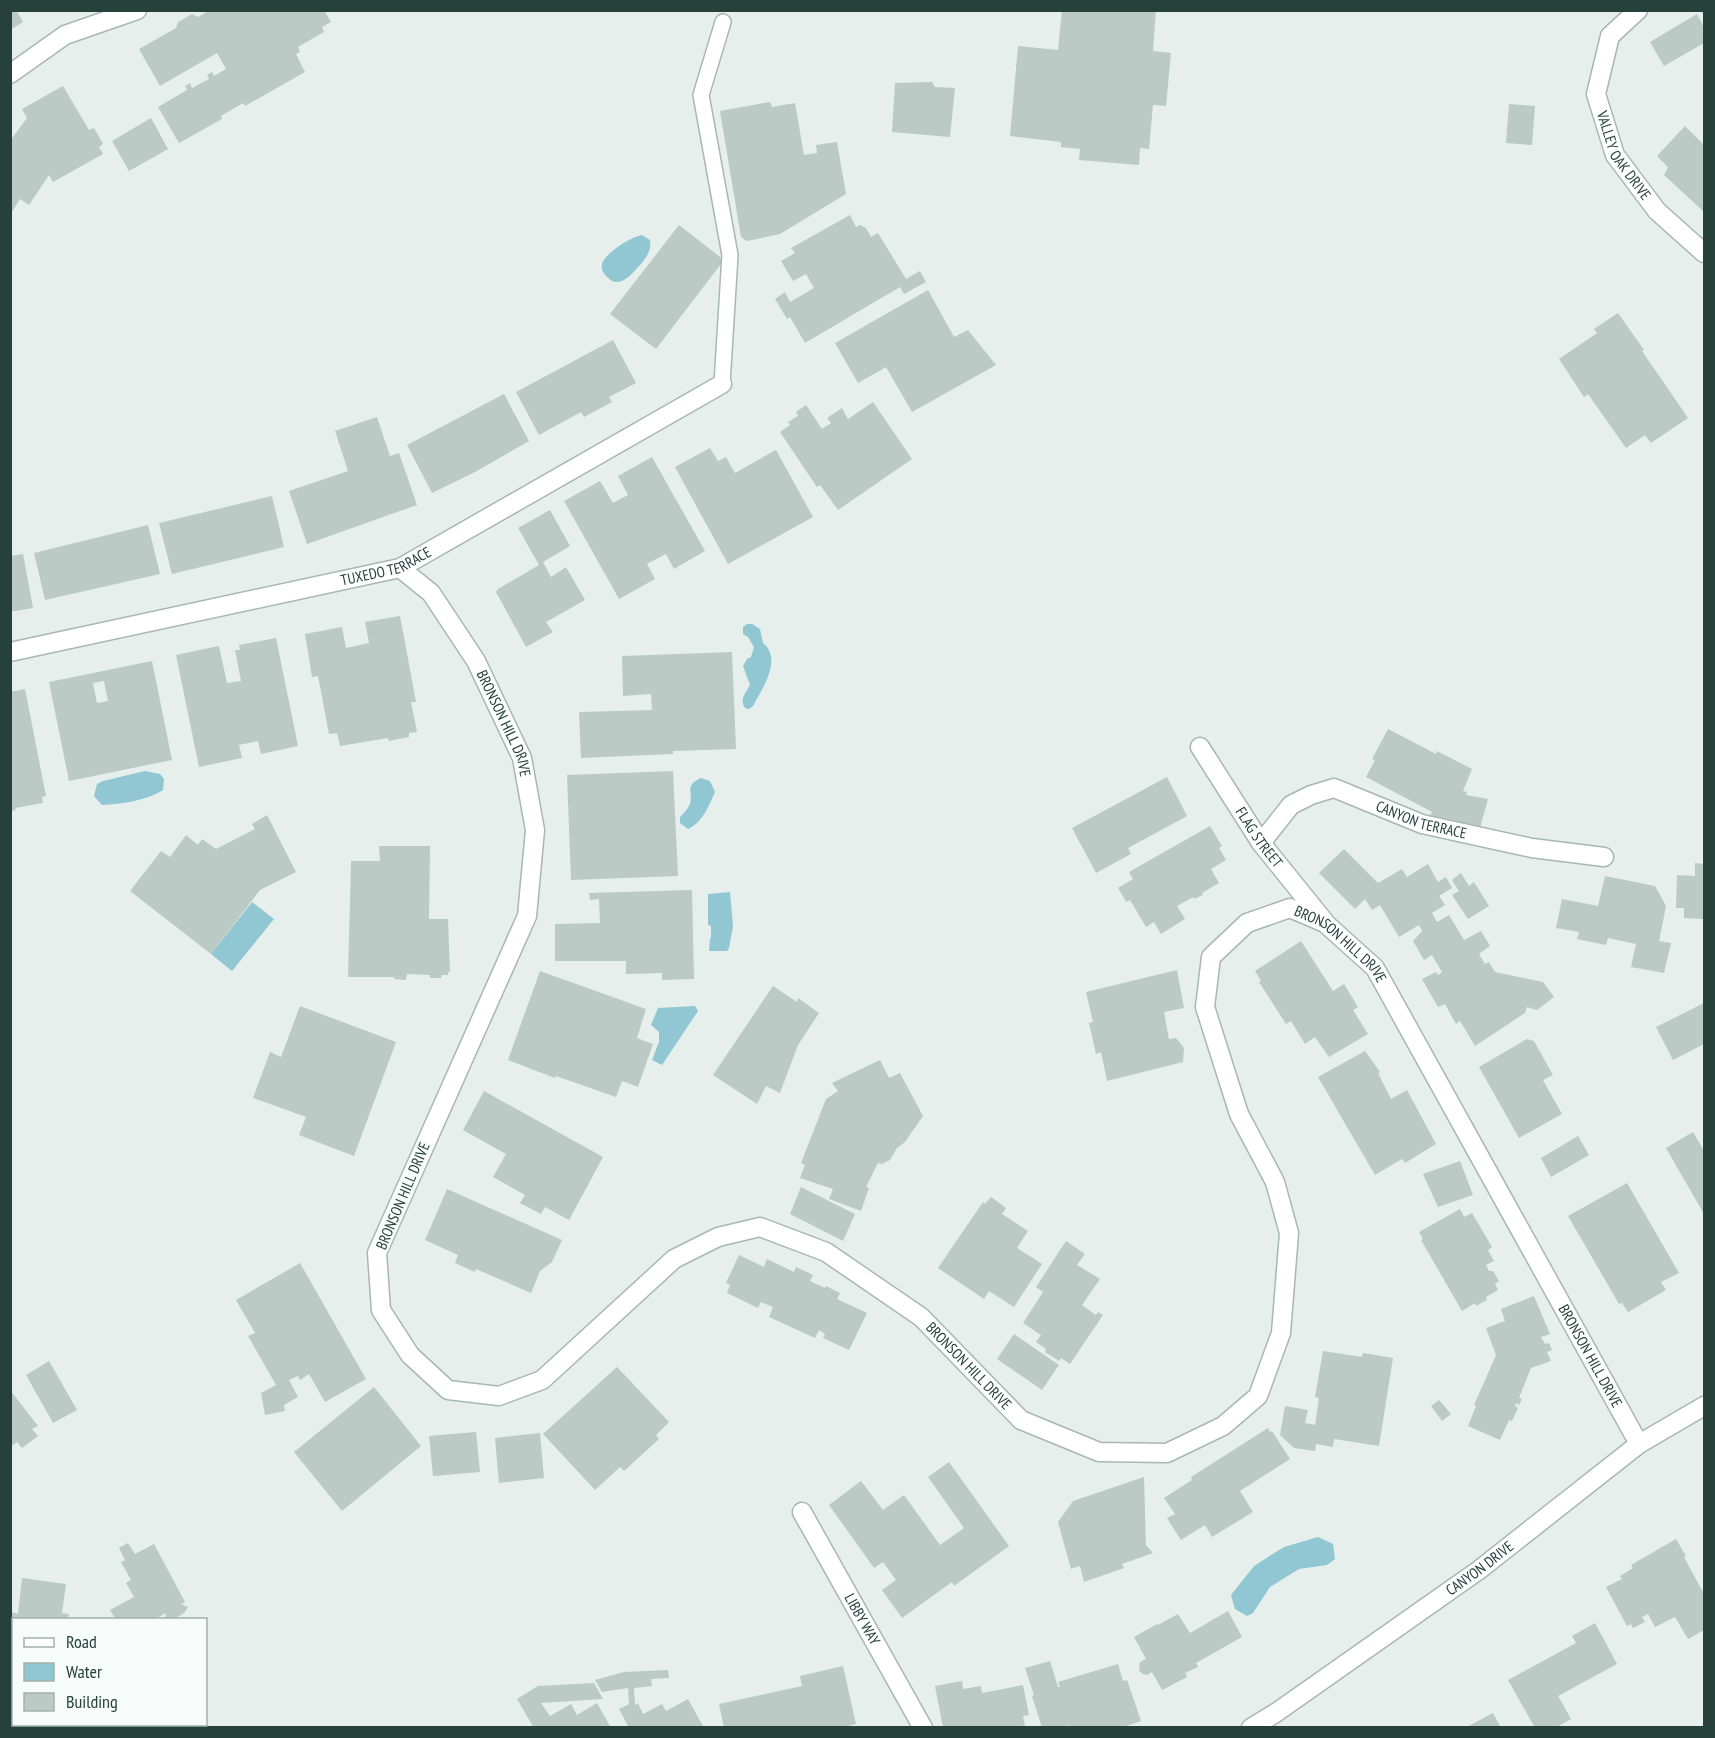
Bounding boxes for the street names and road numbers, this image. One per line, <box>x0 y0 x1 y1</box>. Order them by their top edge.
street label: VALLEY OAK DRIVE <box>1593 108 1655 204</box>
street label: TUXEDO TERRACE <box>339 542 434 589</box>
street label: BRONSON HILL DRIVE <box>473 667 535 778</box>
street label: CANYON TERRACE <box>1373 796 1468 842</box>
street label: FLAG STREET <box>1232 803 1287 872</box>
street label: BRONSON HILL DRIVE <box>1292 901 1391 986</box>
street label: BRONSON HILL DRIVE <box>371 1139 434 1252</box>
street label: BRONSON HILL DRIVE <box>1555 1301 1627 1411</box>
street label: BRONSON HILL DRIVE <box>922 1318 1016 1413</box>
street label: CANYON DRIVE <box>1442 1537 1517 1599</box>
street label: LIBBY WAY <box>841 1590 885 1648</box>

